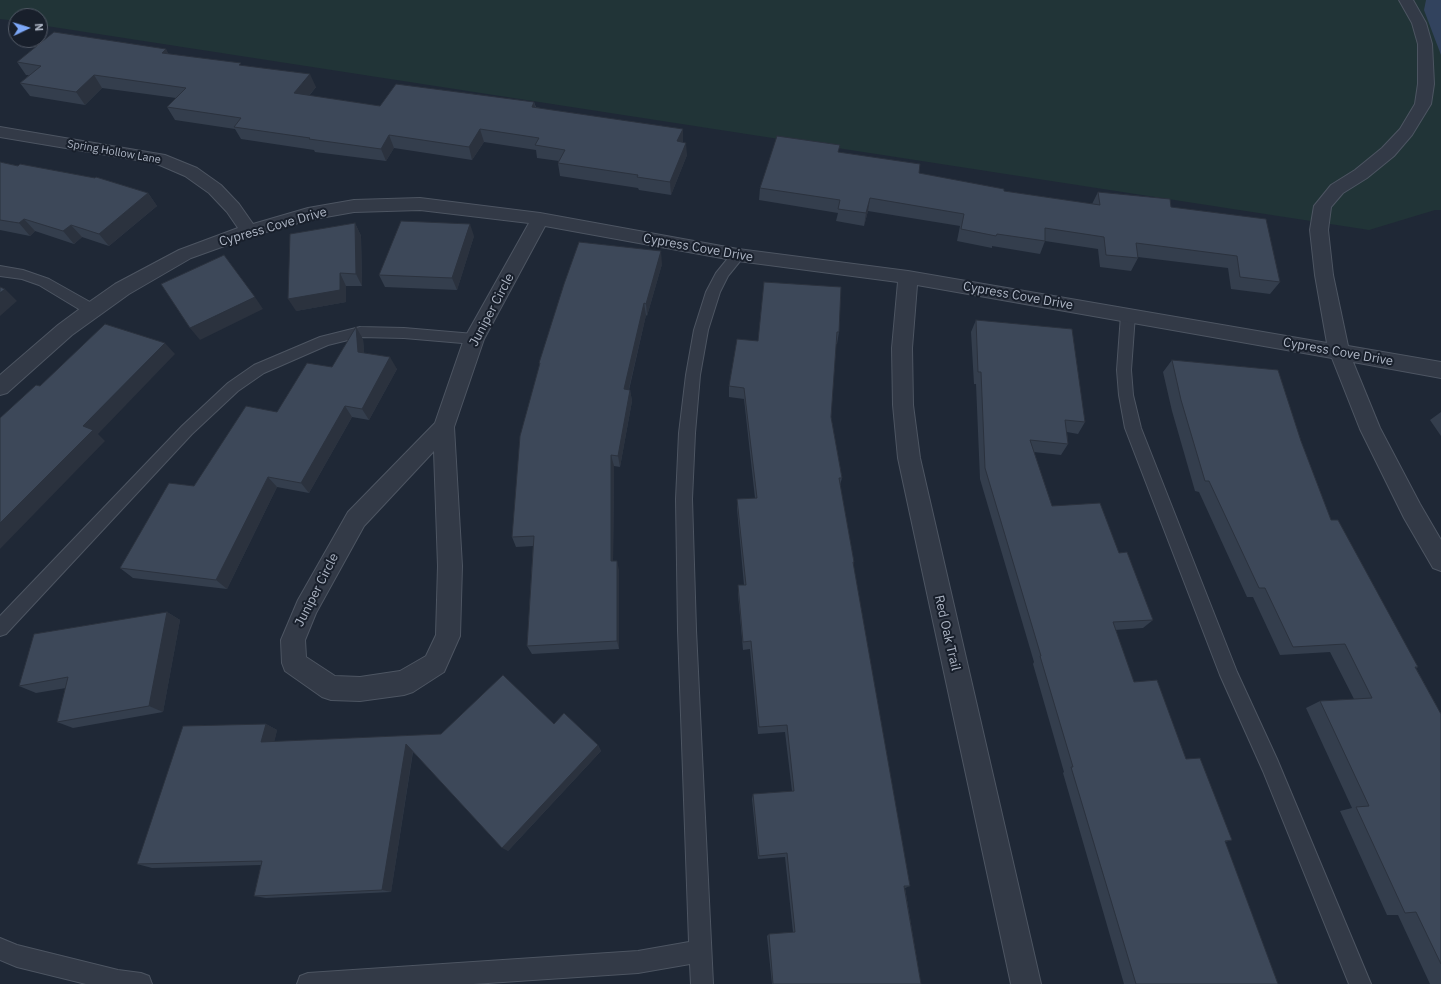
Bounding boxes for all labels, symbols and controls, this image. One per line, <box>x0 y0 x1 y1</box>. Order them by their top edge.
north arrow <box>8 8 48 48</box>
text: N <box>32 23 46 32</box>
street label: Spring Hollow Lane <box>66 137 162 167</box>
street label: Cypress Cove Drive <box>217 204 329 250</box>
street label: Cypress Cove Drive <box>642 231 754 265</box>
street label: Juniper Circle <box>466 271 518 349</box>
street label: Cypress Cove Drive <box>962 279 1074 313</box>
street label: Cypress Cove Drive <box>1282 335 1394 369</box>
street label: Juniper Circle <box>292 551 342 629</box>
street label: Red Oak Trail <box>931 594 963 672</box>

